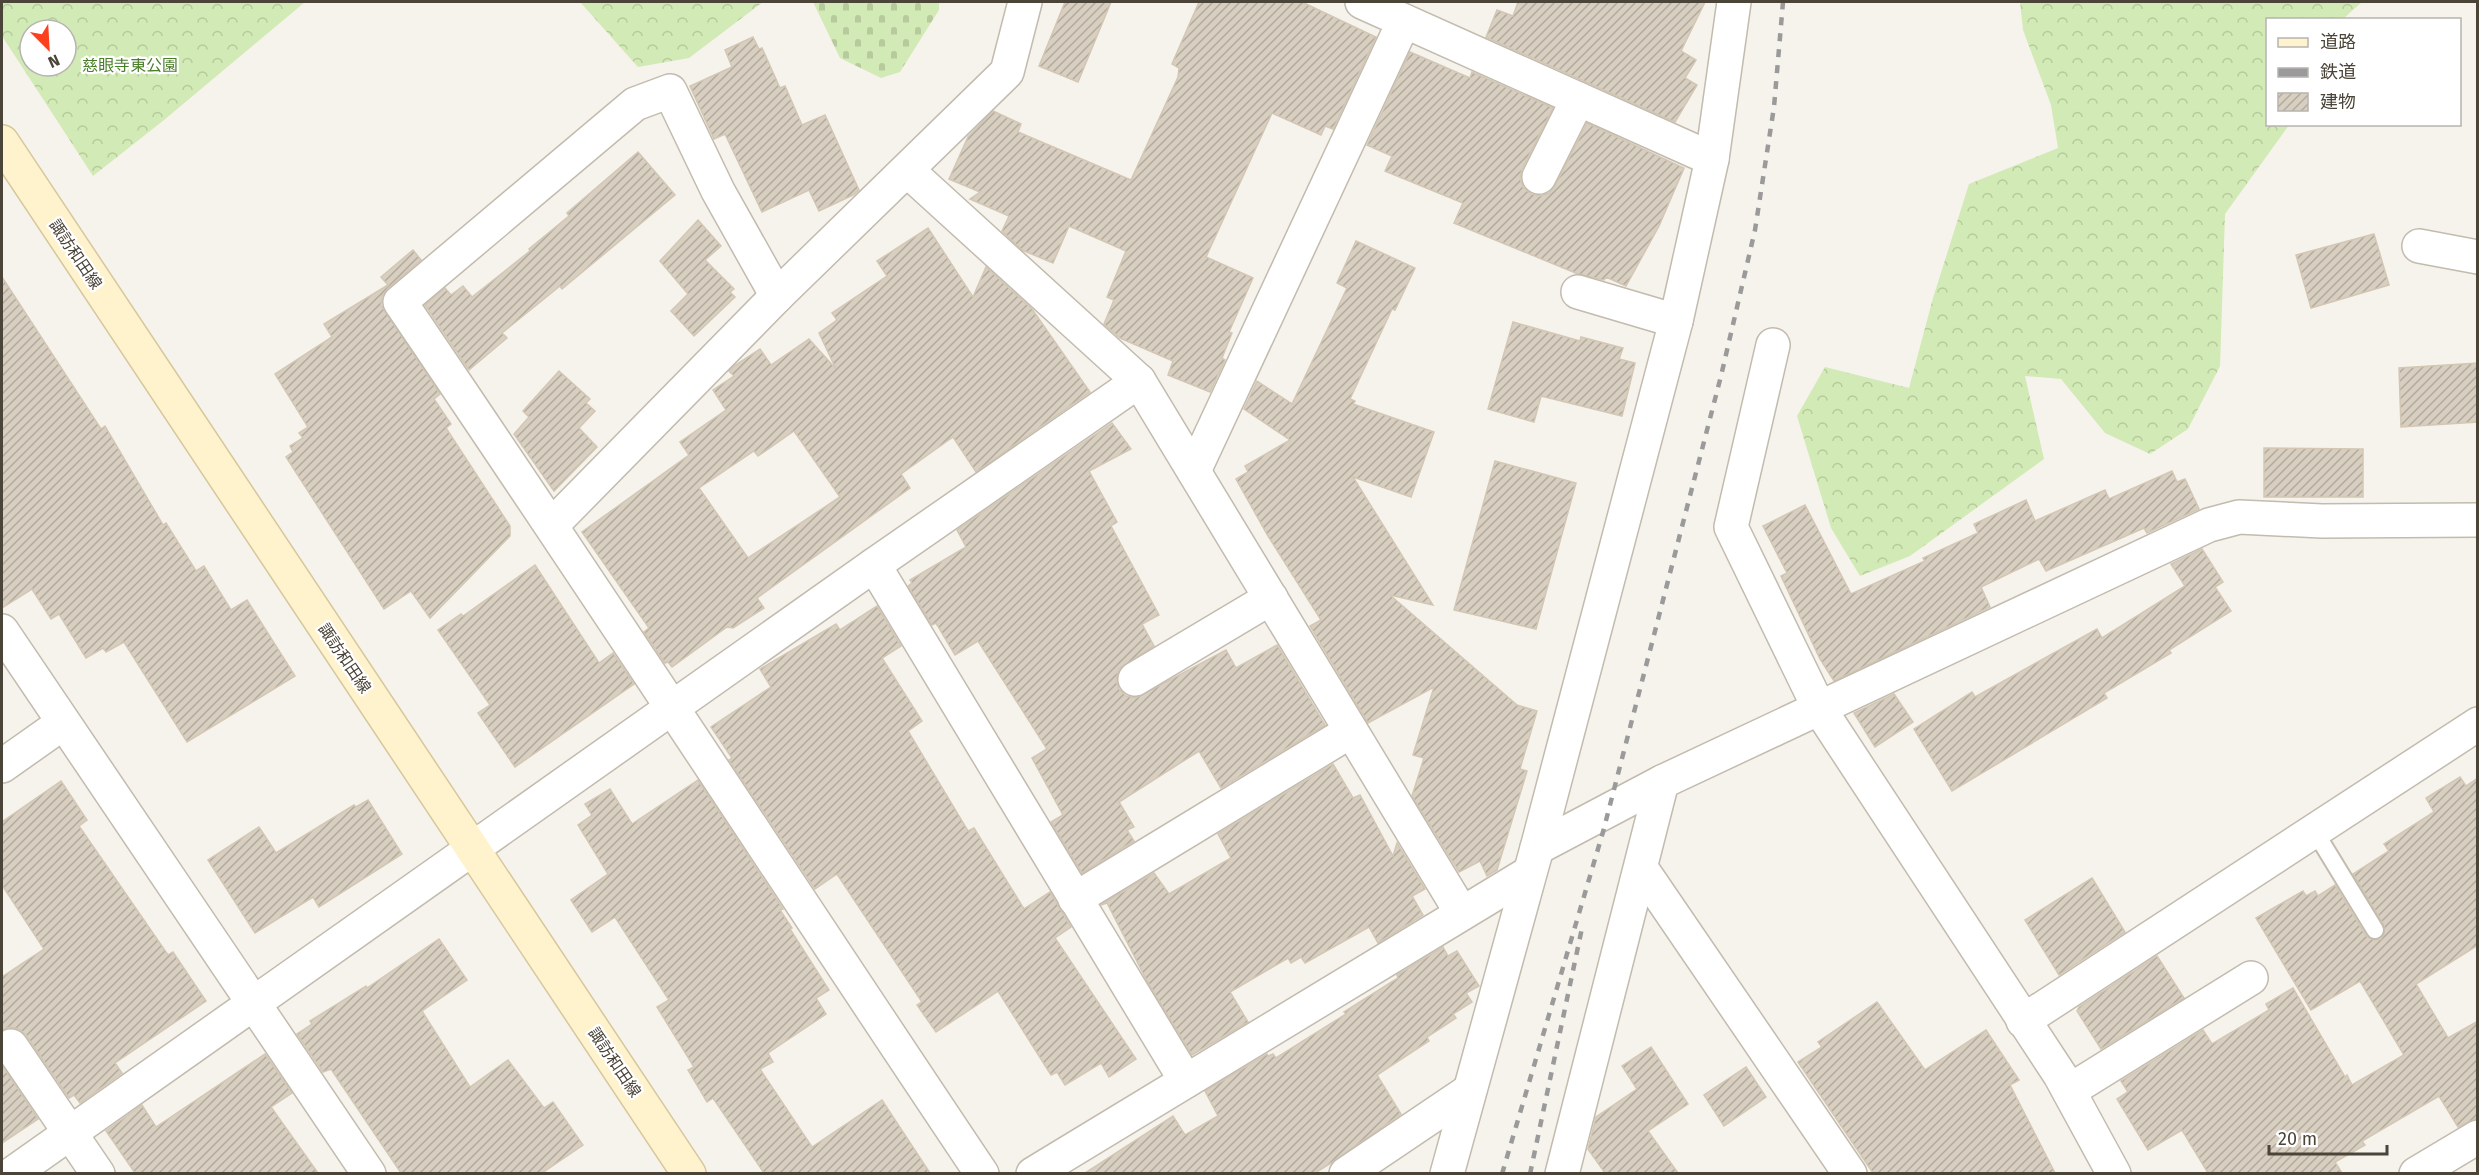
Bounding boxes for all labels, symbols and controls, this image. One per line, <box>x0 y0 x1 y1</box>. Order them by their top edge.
north arrow <box>18 18 78 78</box>
legend <box>2266 18 2461 126</box>
text: 道路 <box>2320 31 2356 53</box>
text: N <box>45 50 63 72</box>
park label: 慈眼寺東公園 <box>82 56 178 75</box>
text: 鉄道 <box>2320 61 2356 83</box>
text: 建物 <box>2320 91 2356 113</box>
street label: 諏訪和田線 <box>45 216 106 293</box>
street label: 諏訪和田線 <box>314 620 375 697</box>
street label: 諏訪和田線 <box>584 1024 645 1101</box>
scale bar <box>2269 1118 2388 1156</box>
text: 20 m <box>2278 1128 2317 1150</box>

